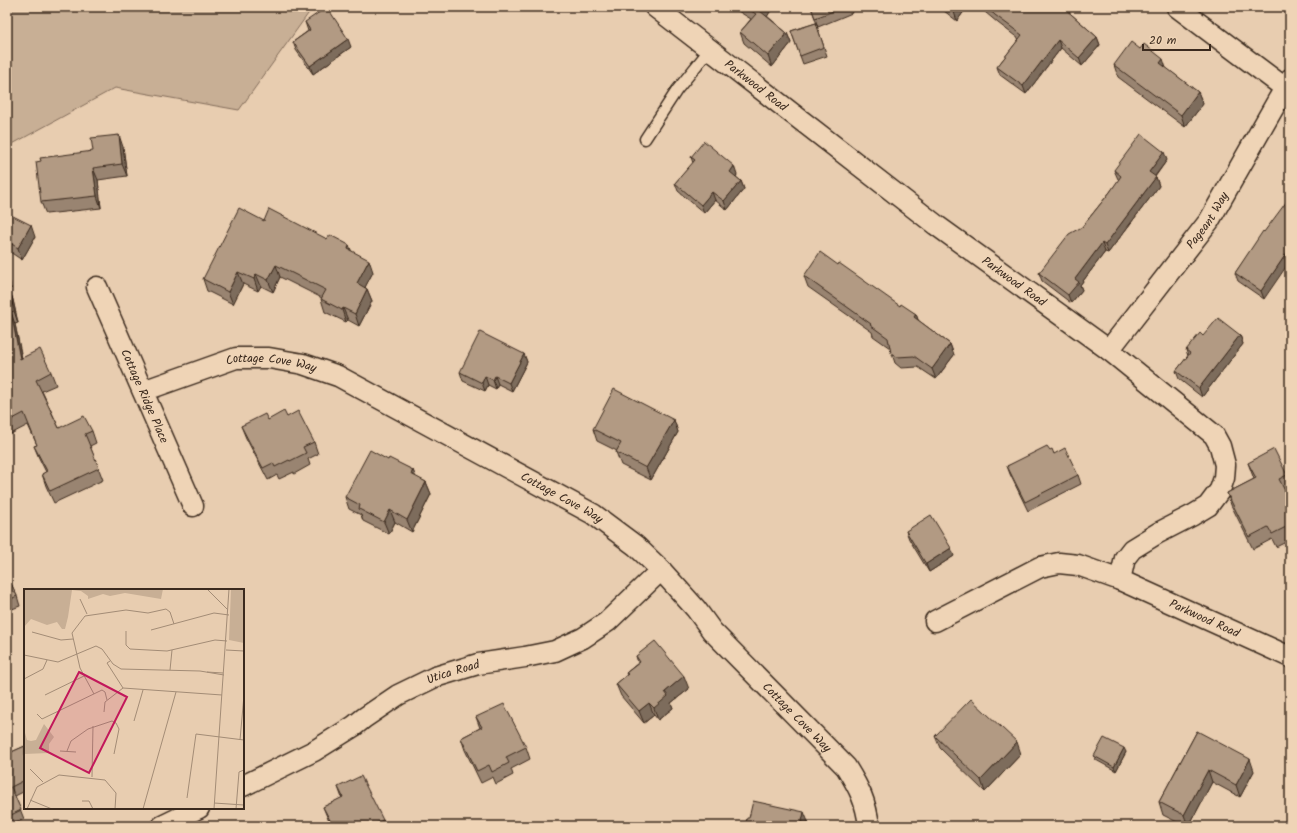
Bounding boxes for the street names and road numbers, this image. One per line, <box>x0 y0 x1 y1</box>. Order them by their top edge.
street label: Parkwood Road <box>720 55 792 117</box>
street label: Pageant Way <box>1182 188 1234 253</box>
street label: Parkwood Road <box>978 252 1051 312</box>
street label: Cottage Ridge Place <box>115 346 174 447</box>
street label: Cottage Cove Way <box>223 349 319 378</box>
street label: Cottage Cove Way <box>517 467 607 529</box>
street label: Parkwood Road <box>1166 594 1244 643</box>
street label: Utica Road <box>423 655 483 690</box>
street label: Cottage Cove Way <box>757 678 836 757</box>

